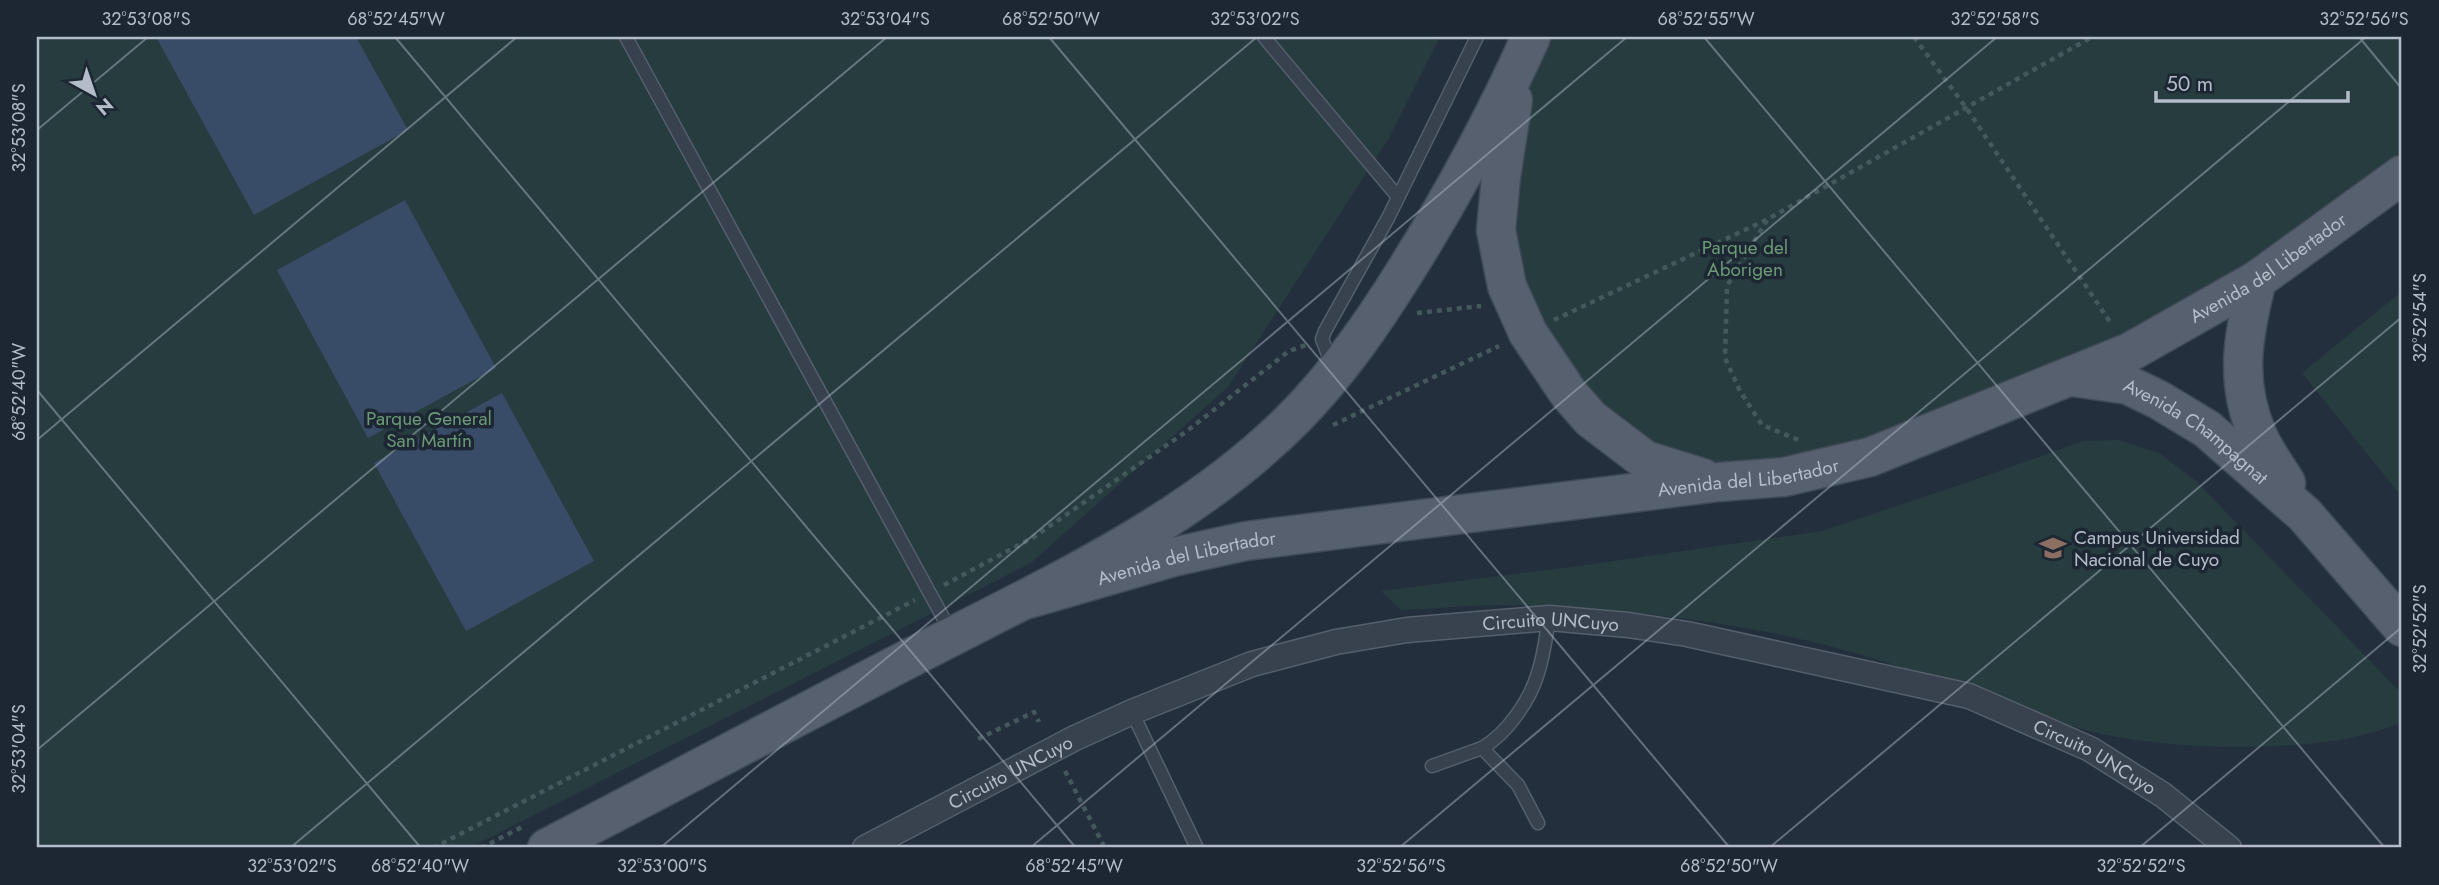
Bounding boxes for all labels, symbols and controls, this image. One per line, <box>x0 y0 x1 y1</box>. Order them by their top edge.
text: 32°53'08"S <box>101 6 191 32</box>
text: 68°52'45"W <box>347 6 445 32</box>
text: 32°53'04"S <box>840 6 930 32</box>
text: 68°52'50"W <box>1002 6 1100 32</box>
text: 32°53'02"S <box>1210 6 1300 32</box>
text: 68°52'55"W <box>1657 6 1755 32</box>
text: 32°52'58"S <box>1951 6 2040 32</box>
text: 32°52'56"S <box>2319 6 2409 32</box>
north arrow <box>60 60 130 130</box>
scale bar <box>2156 60 2348 104</box>
text: 50 m <box>2166 69 2213 99</box>
text: 32°53'08"S <box>6 83 32 173</box>
text: N <box>90 91 119 122</box>
street label: Avenida del Libertador <box>2184 206 2352 329</box>
park label: Parque del Aborigen <box>1702 234 1788 283</box>
text: 32°52'54"S <box>2407 273 2433 363</box>
text: 68°52'40"W <box>6 343 32 441</box>
street label: Avenida Champagnat <box>2119 371 2275 491</box>
park label: Parque General San Martín <box>366 405 492 454</box>
street label: Avenida del Libertador <box>1656 451 1842 503</box>
street label: Avenida del Libertador <box>1094 524 1278 592</box>
place label: Campus Universidad Nacional de Cuyo <box>2074 524 2240 573</box>
school or university icon: Campus Universidad Nacional de Cuyo <box>2038 533 2068 563</box>
text: 32°52'52"S <box>2407 584 2433 674</box>
street label: Circuito UNCuyo <box>1481 604 1620 638</box>
text: 32°53'04"S <box>6 704 32 794</box>
street label: Circuito UNCuyo <box>2029 712 2162 801</box>
street label: Circuito UNCuyo <box>943 728 1077 816</box>
text: 32°53'02"S <box>247 853 337 879</box>
text: 68°52'40"W <box>371 853 469 879</box>
text: 32°53'00"S <box>617 853 707 879</box>
text: 68°52'45"W <box>1025 853 1123 879</box>
text: 32°52'56"S <box>1356 853 1446 879</box>
text: 68°52'50"W <box>1680 853 1778 879</box>
text: 32°52'52"S <box>2096 853 2186 879</box>

